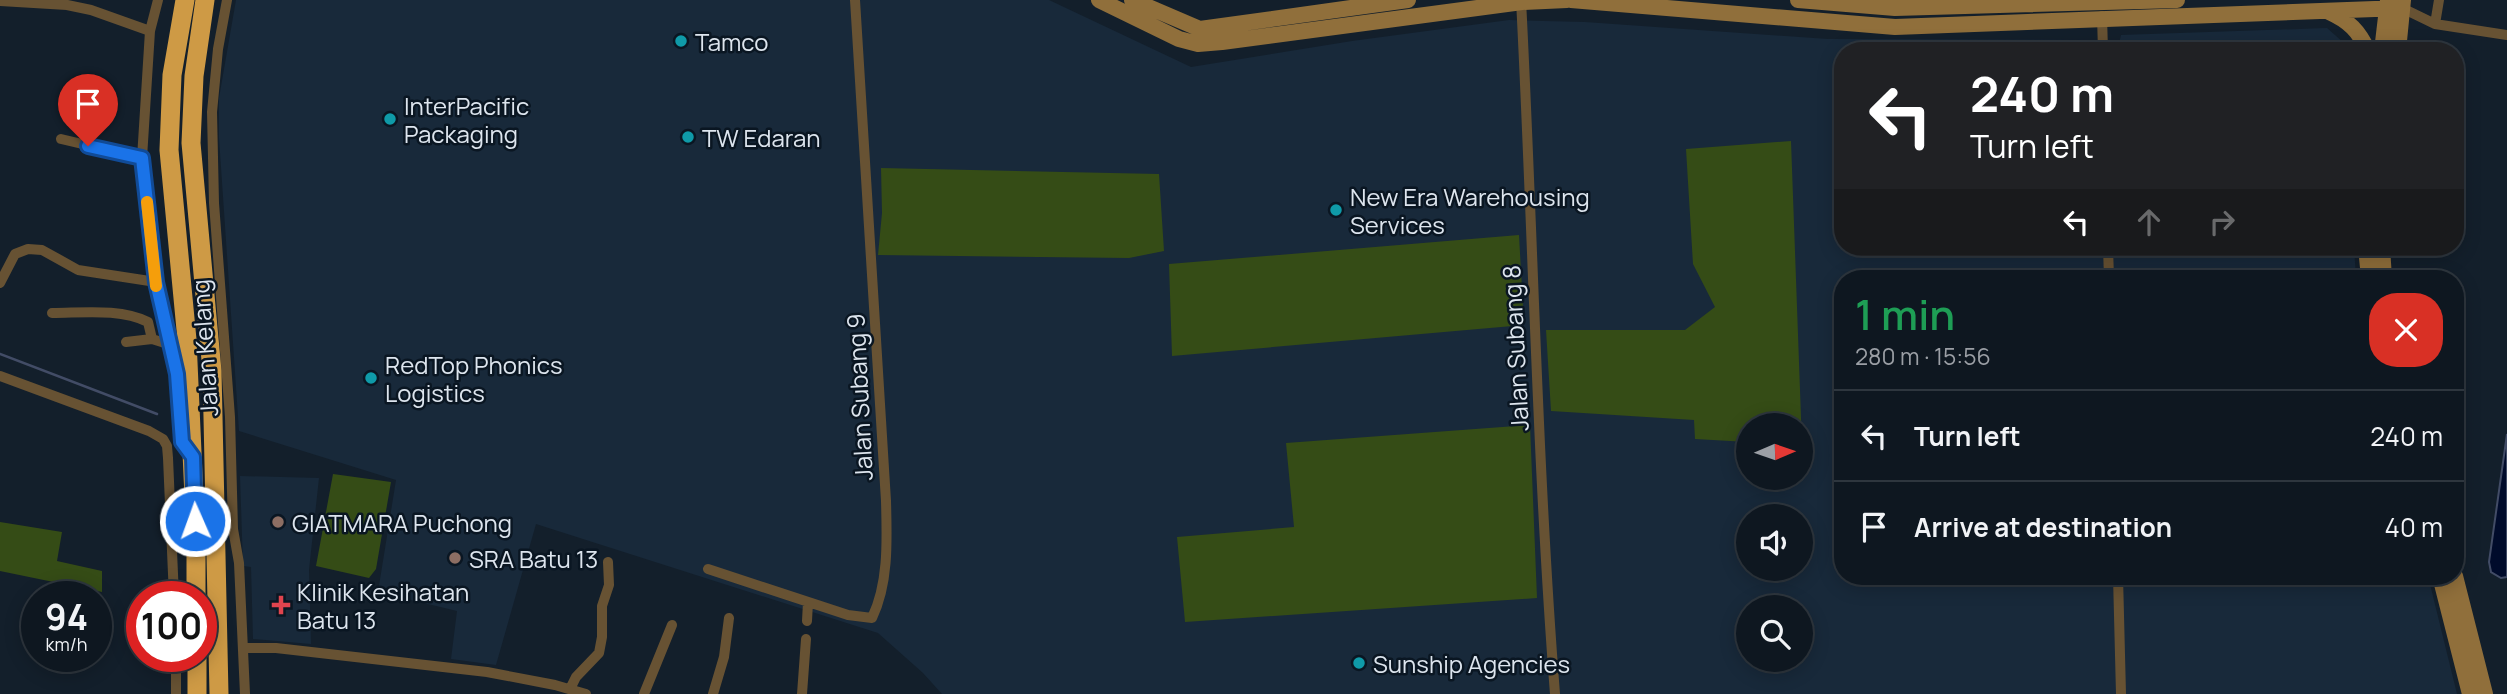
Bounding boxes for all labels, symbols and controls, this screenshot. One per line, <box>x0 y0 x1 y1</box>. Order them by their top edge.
place label: Tamco <box>695 25 768 58</box>
marker: Tamco <box>673 33 689 49</box>
text: 240 m <box>1970 60 2114 127</box>
icon: left <box>1855 70 1946 161</box>
pin <box>58 74 118 146</box>
icon: arrive <box>69 85 107 123</box>
place label: InterPacific Packaging <box>404 89 529 150</box>
marker: InterPacific Packaging <box>382 111 398 127</box>
place label: TW Edaran <box>702 121 821 154</box>
text: Turn left <box>1970 124 2094 168</box>
marker: TW Edaran <box>680 129 696 145</box>
place label: New Era Warehousing Services <box>1350 180 1590 241</box>
marker: New Era Warehousing Services <box>1328 202 1344 218</box>
icon: left <box>2057 203 2095 241</box>
icon: ahead <box>2130 203 2168 241</box>
icon: right <box>2203 203 2241 241</box>
street label: Jalan Subang 8 <box>1494 264 1536 432</box>
street label: Jalan Kelang <box>183 278 225 418</box>
text: 1 min <box>1855 285 1955 343</box>
button: close <box>2369 293 2443 367</box>
street label: Jalan Subang 9 <box>838 313 880 481</box>
text: 280 m · 15:56 <box>1855 340 1991 372</box>
place label: RedTop Phonics Logistics <box>385 348 563 409</box>
marker: RedTop Phonics Logistics <box>363 370 379 386</box>
north arrow <box>1736 413 1813 490</box>
map controls <box>1736 413 1813 672</box>
icon: left <box>1855 417 1893 455</box>
text: Turn left <box>1914 418 2021 454</box>
text: 240 m <box>2370 418 2443 454</box>
position arrow <box>158 484 232 558</box>
button: sound <box>1736 504 1813 581</box>
place label: GIATMARA Puchong <box>292 506 512 539</box>
icon: arrive <box>1855 508 1893 546</box>
text: Arrive at destination <box>1914 509 2172 545</box>
text: 40 m <box>2385 509 2443 545</box>
marker: GIATMARA Puchong <box>270 514 286 530</box>
place label: SRA Batu 13 <box>469 542 598 575</box>
marker: SRA Batu 13 <box>447 550 463 566</box>
place label: Klinik Kesihatan Batu 13 <box>297 575 469 636</box>
speed limit sign: 100 <box>126 581 217 672</box>
text: 94 <box>45 593 88 641</box>
marker: Klinik Kesihatan Batu 13 <box>271 595 291 615</box>
button: search <box>1736 595 1813 672</box>
text: km/h <box>46 632 87 656</box>
place label: Sunship Agencies <box>1373 647 1570 680</box>
marker: Sunship Agencies <box>1351 655 1367 671</box>

